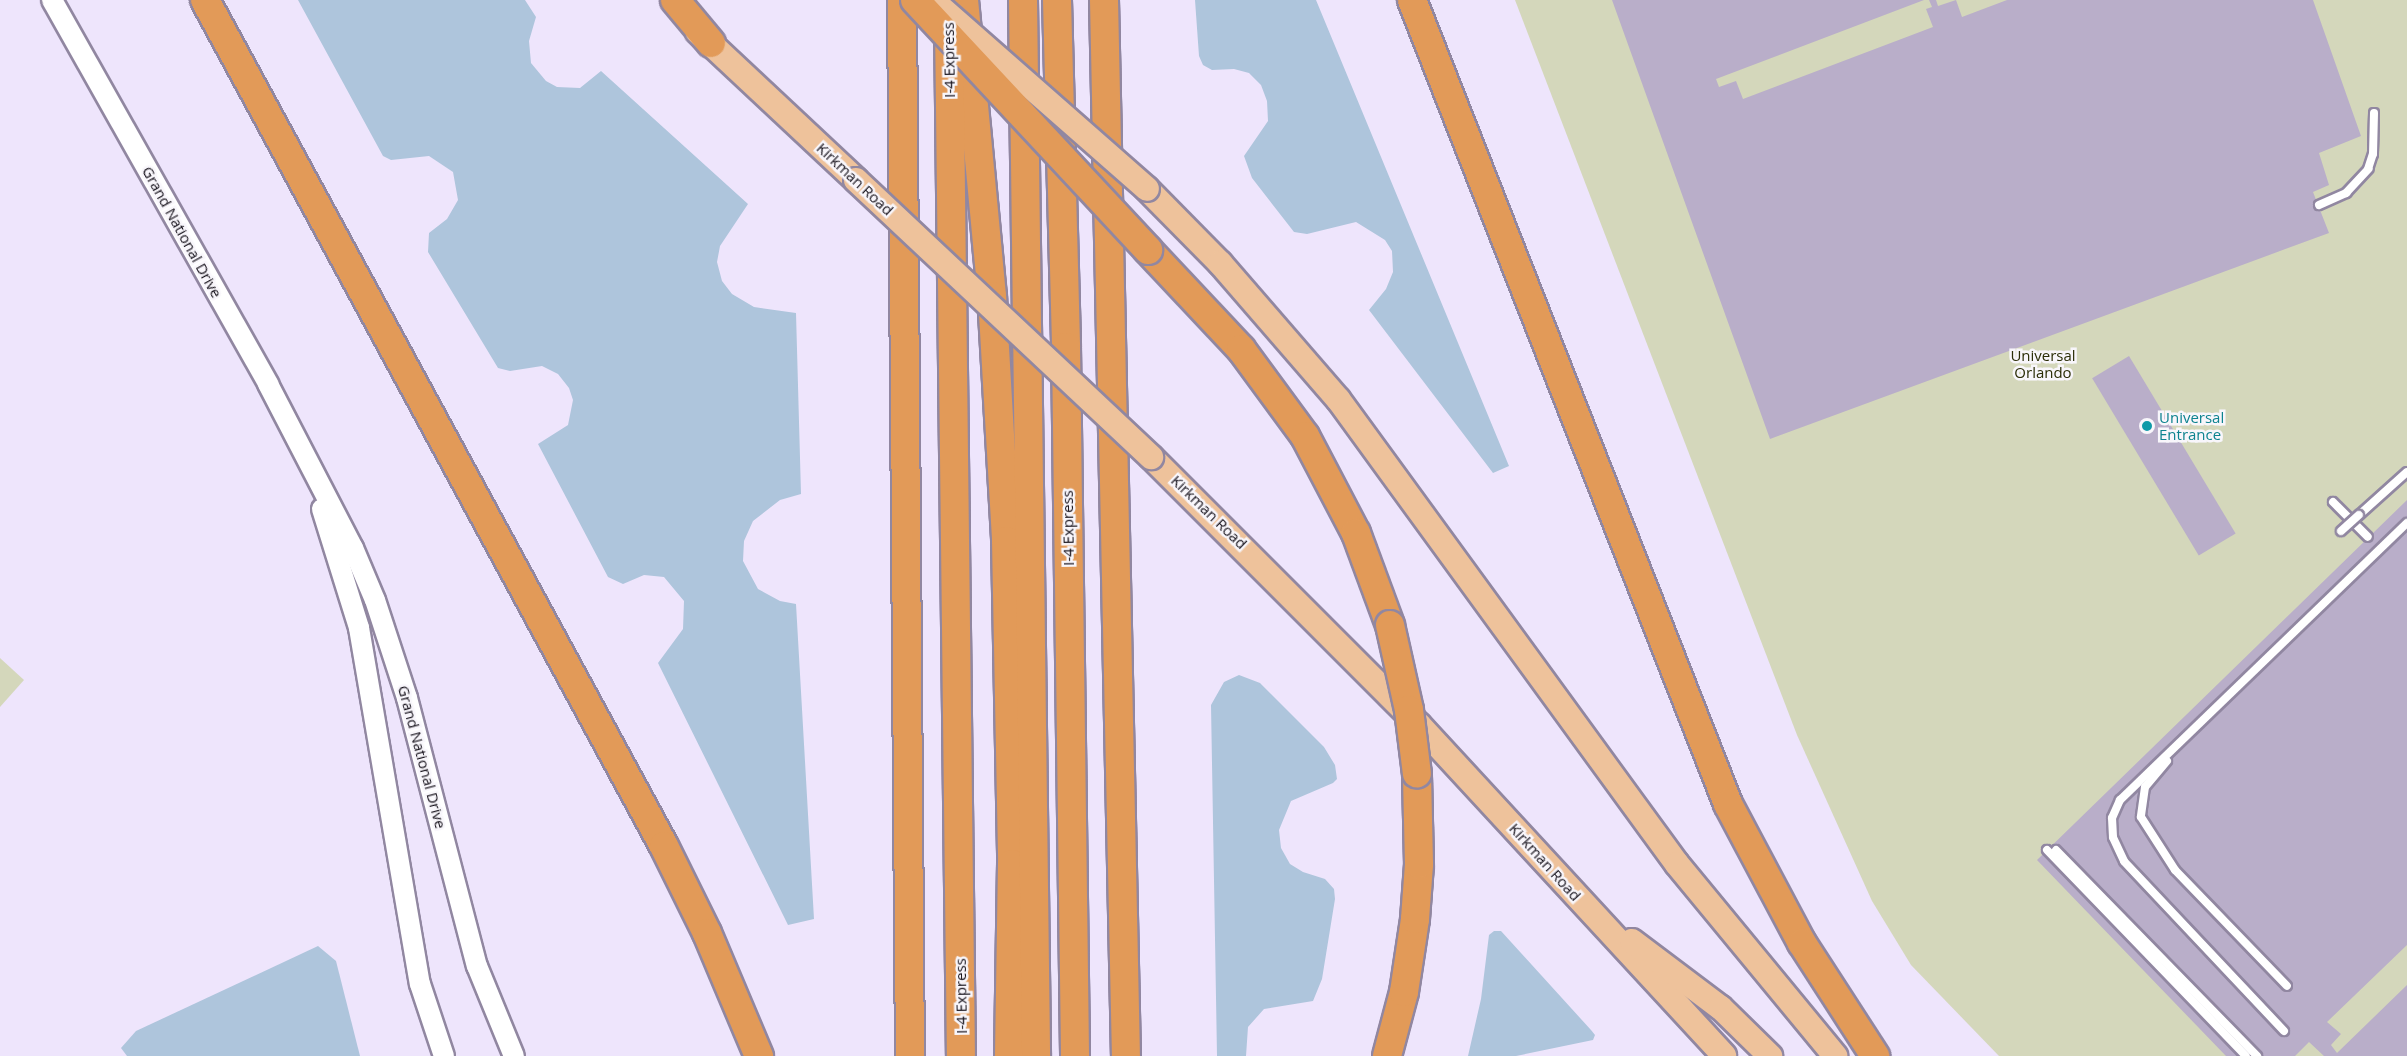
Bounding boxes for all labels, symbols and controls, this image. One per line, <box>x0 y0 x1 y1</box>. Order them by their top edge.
street label: I-4 Express <box>939 22 959 98</box>
street label: Kirkman Road <box>813 139 897 219</box>
street label: Grand National Drive <box>138 163 226 301</box>
park label: Universal Orlando <box>2010 346 2076 381</box>
place label: Universal Entrance <box>2159 408 2224 443</box>
marker: Universal Entrance <box>2140 419 2154 433</box>
street label: Kirkman Road <box>1167 471 1251 553</box>
street label: I-4 Express <box>1058 490 1078 566</box>
street label: Grand National Drive <box>394 683 450 831</box>
street label: Kirkman Road <box>1505 820 1585 904</box>
street label: I-4 Express <box>951 958 971 1034</box>

